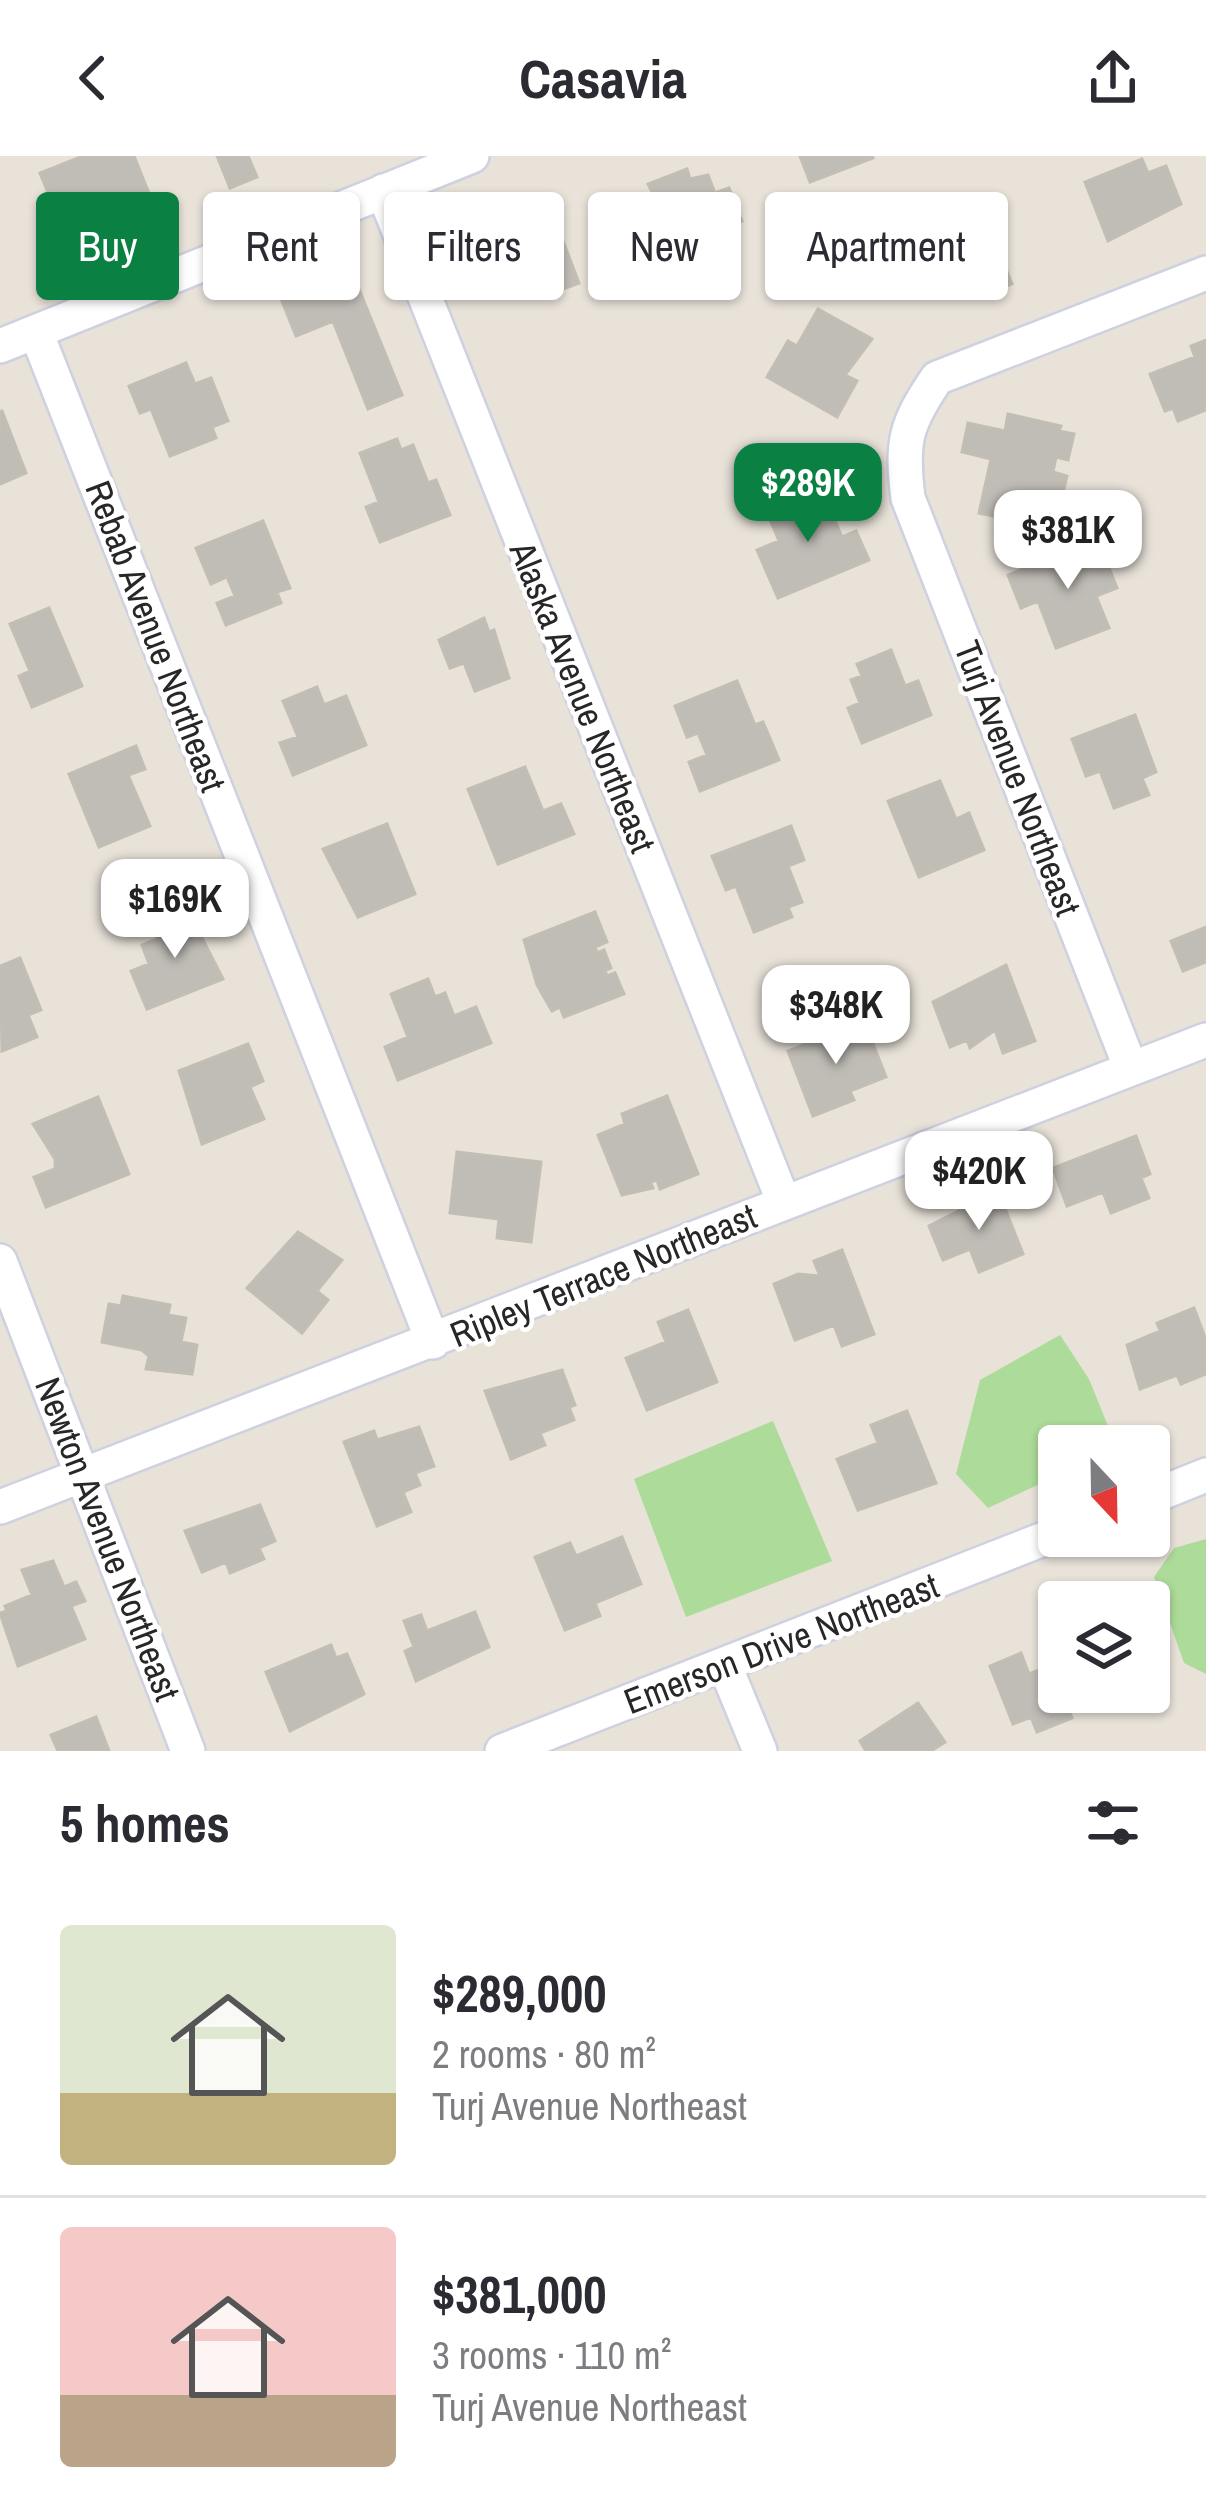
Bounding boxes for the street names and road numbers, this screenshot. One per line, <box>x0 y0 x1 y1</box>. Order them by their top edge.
street label: Rebab Avenue Northeast <box>75 474 237 798</box>
street label: Alaska Avenue Northeast <box>498 534 667 859</box>
street label: Turj Avenue Northeast <box>944 634 1092 922</box>
street label: Ripley Terrace Northeast <box>443 1192 763 1358</box>
street label: Newton Avenue Northeast <box>24 1371 192 1707</box>
street label: Emerson Drive Northeast <box>617 1561 945 1725</box>

